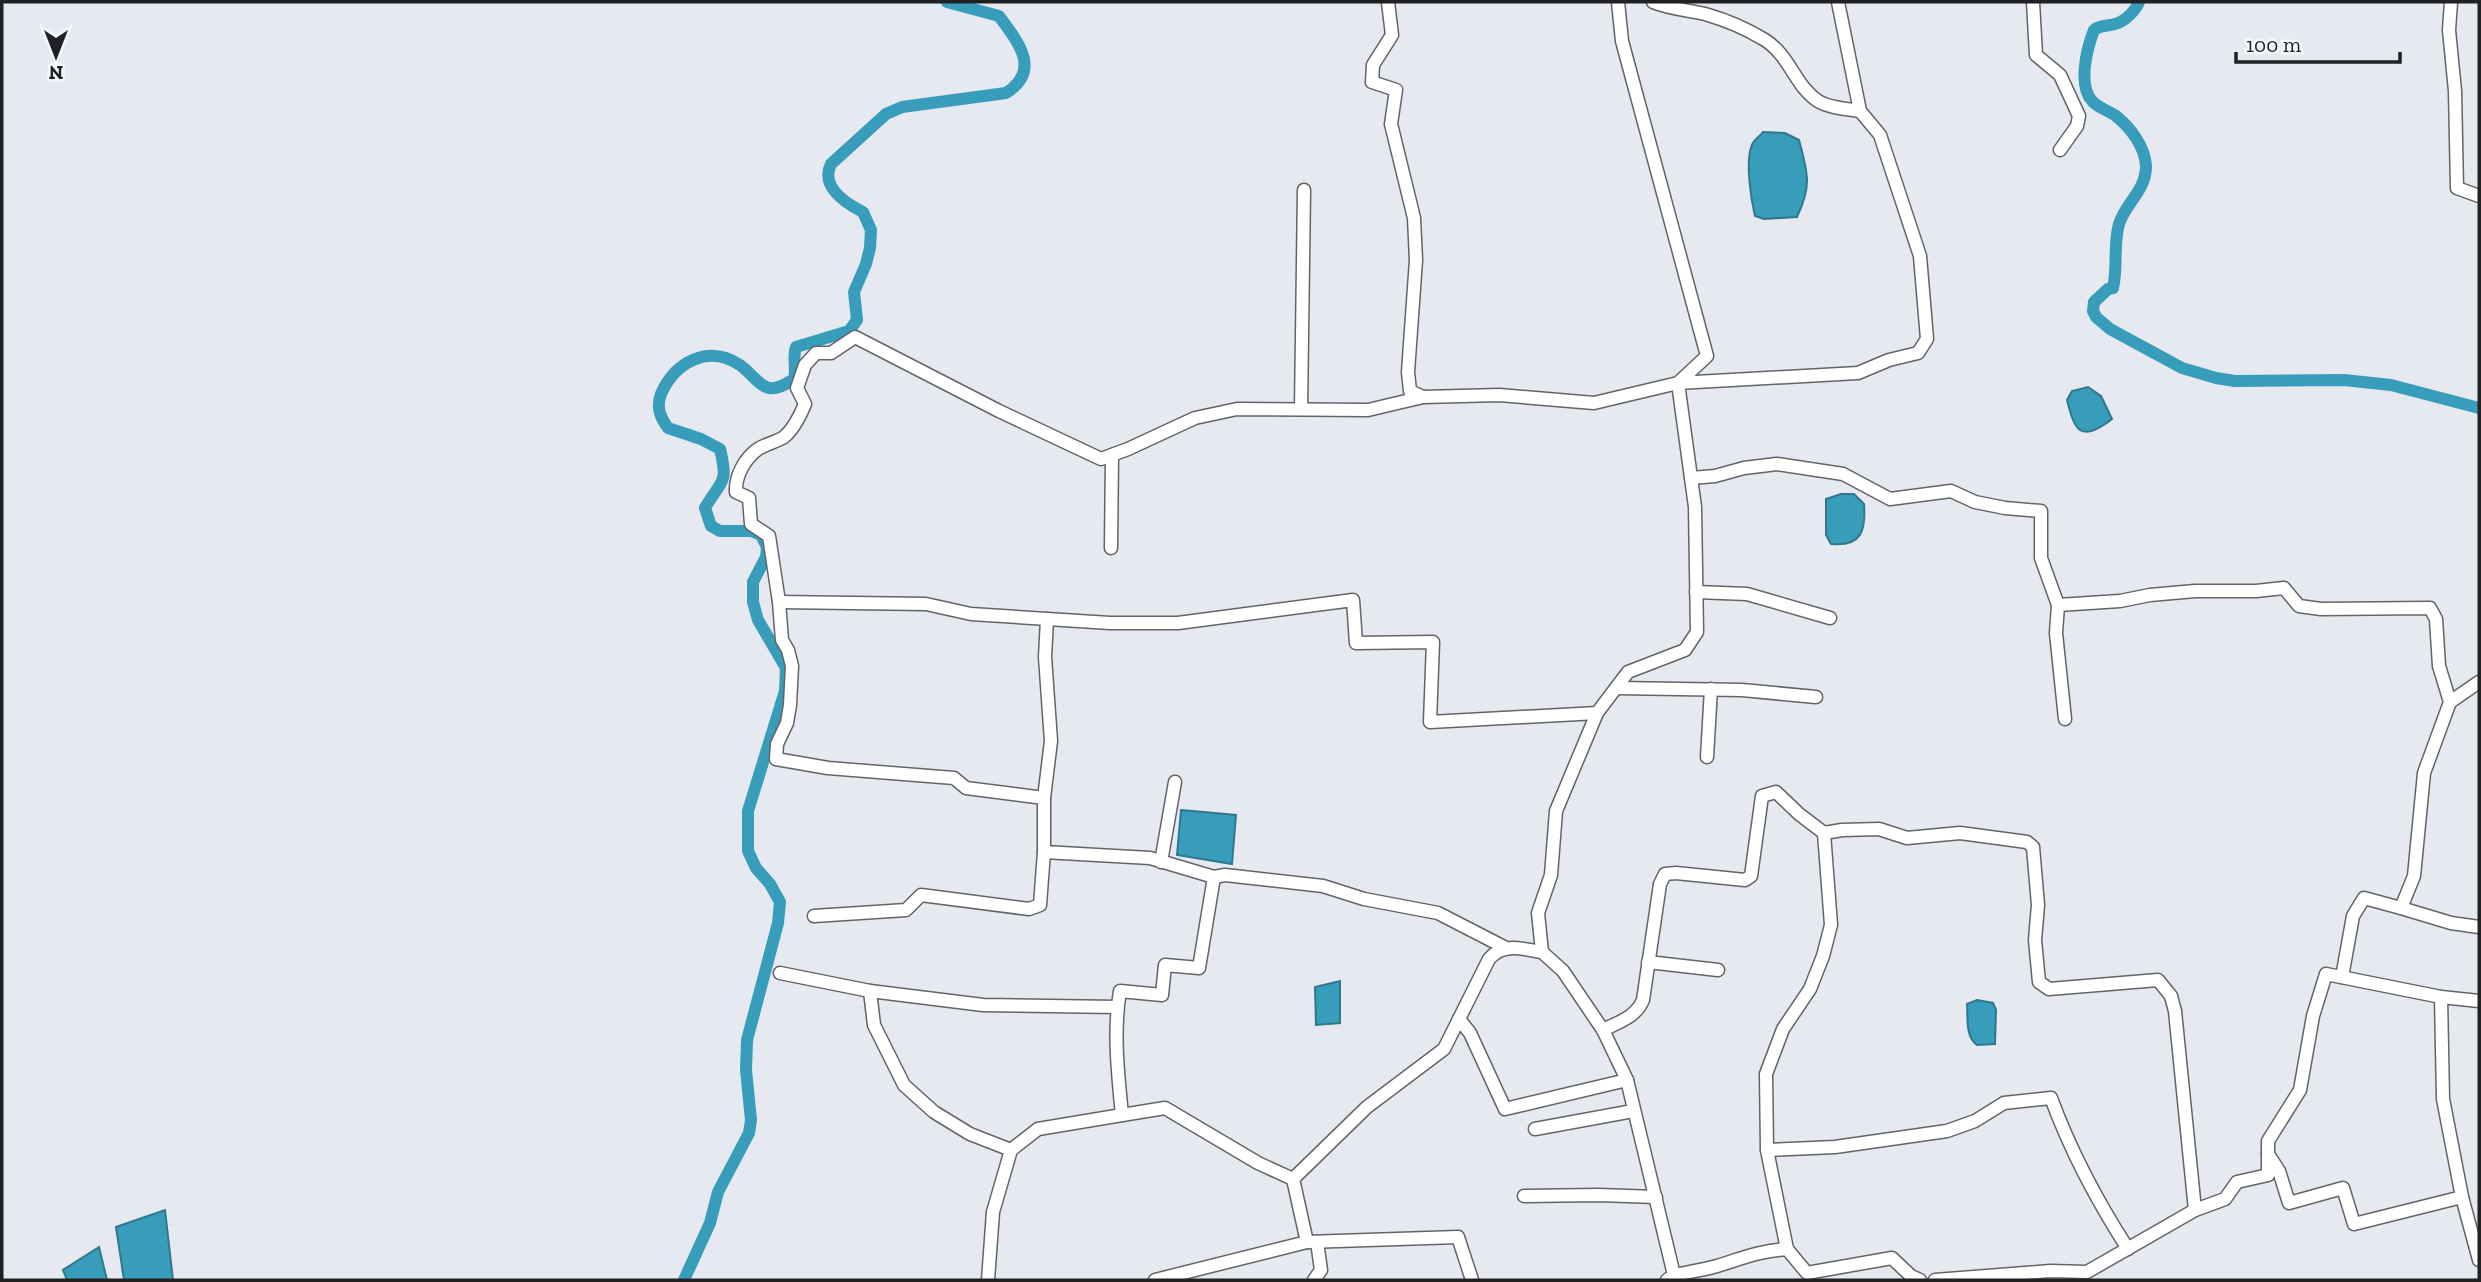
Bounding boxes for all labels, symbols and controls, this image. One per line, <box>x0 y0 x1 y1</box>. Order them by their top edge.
north arrow <box>21 21 91 91</box>
scale bar <box>2236 21 2400 65</box>
text: 100 m <box>2246 32 2301 57</box>
text: N <box>49 61 63 84</box>

